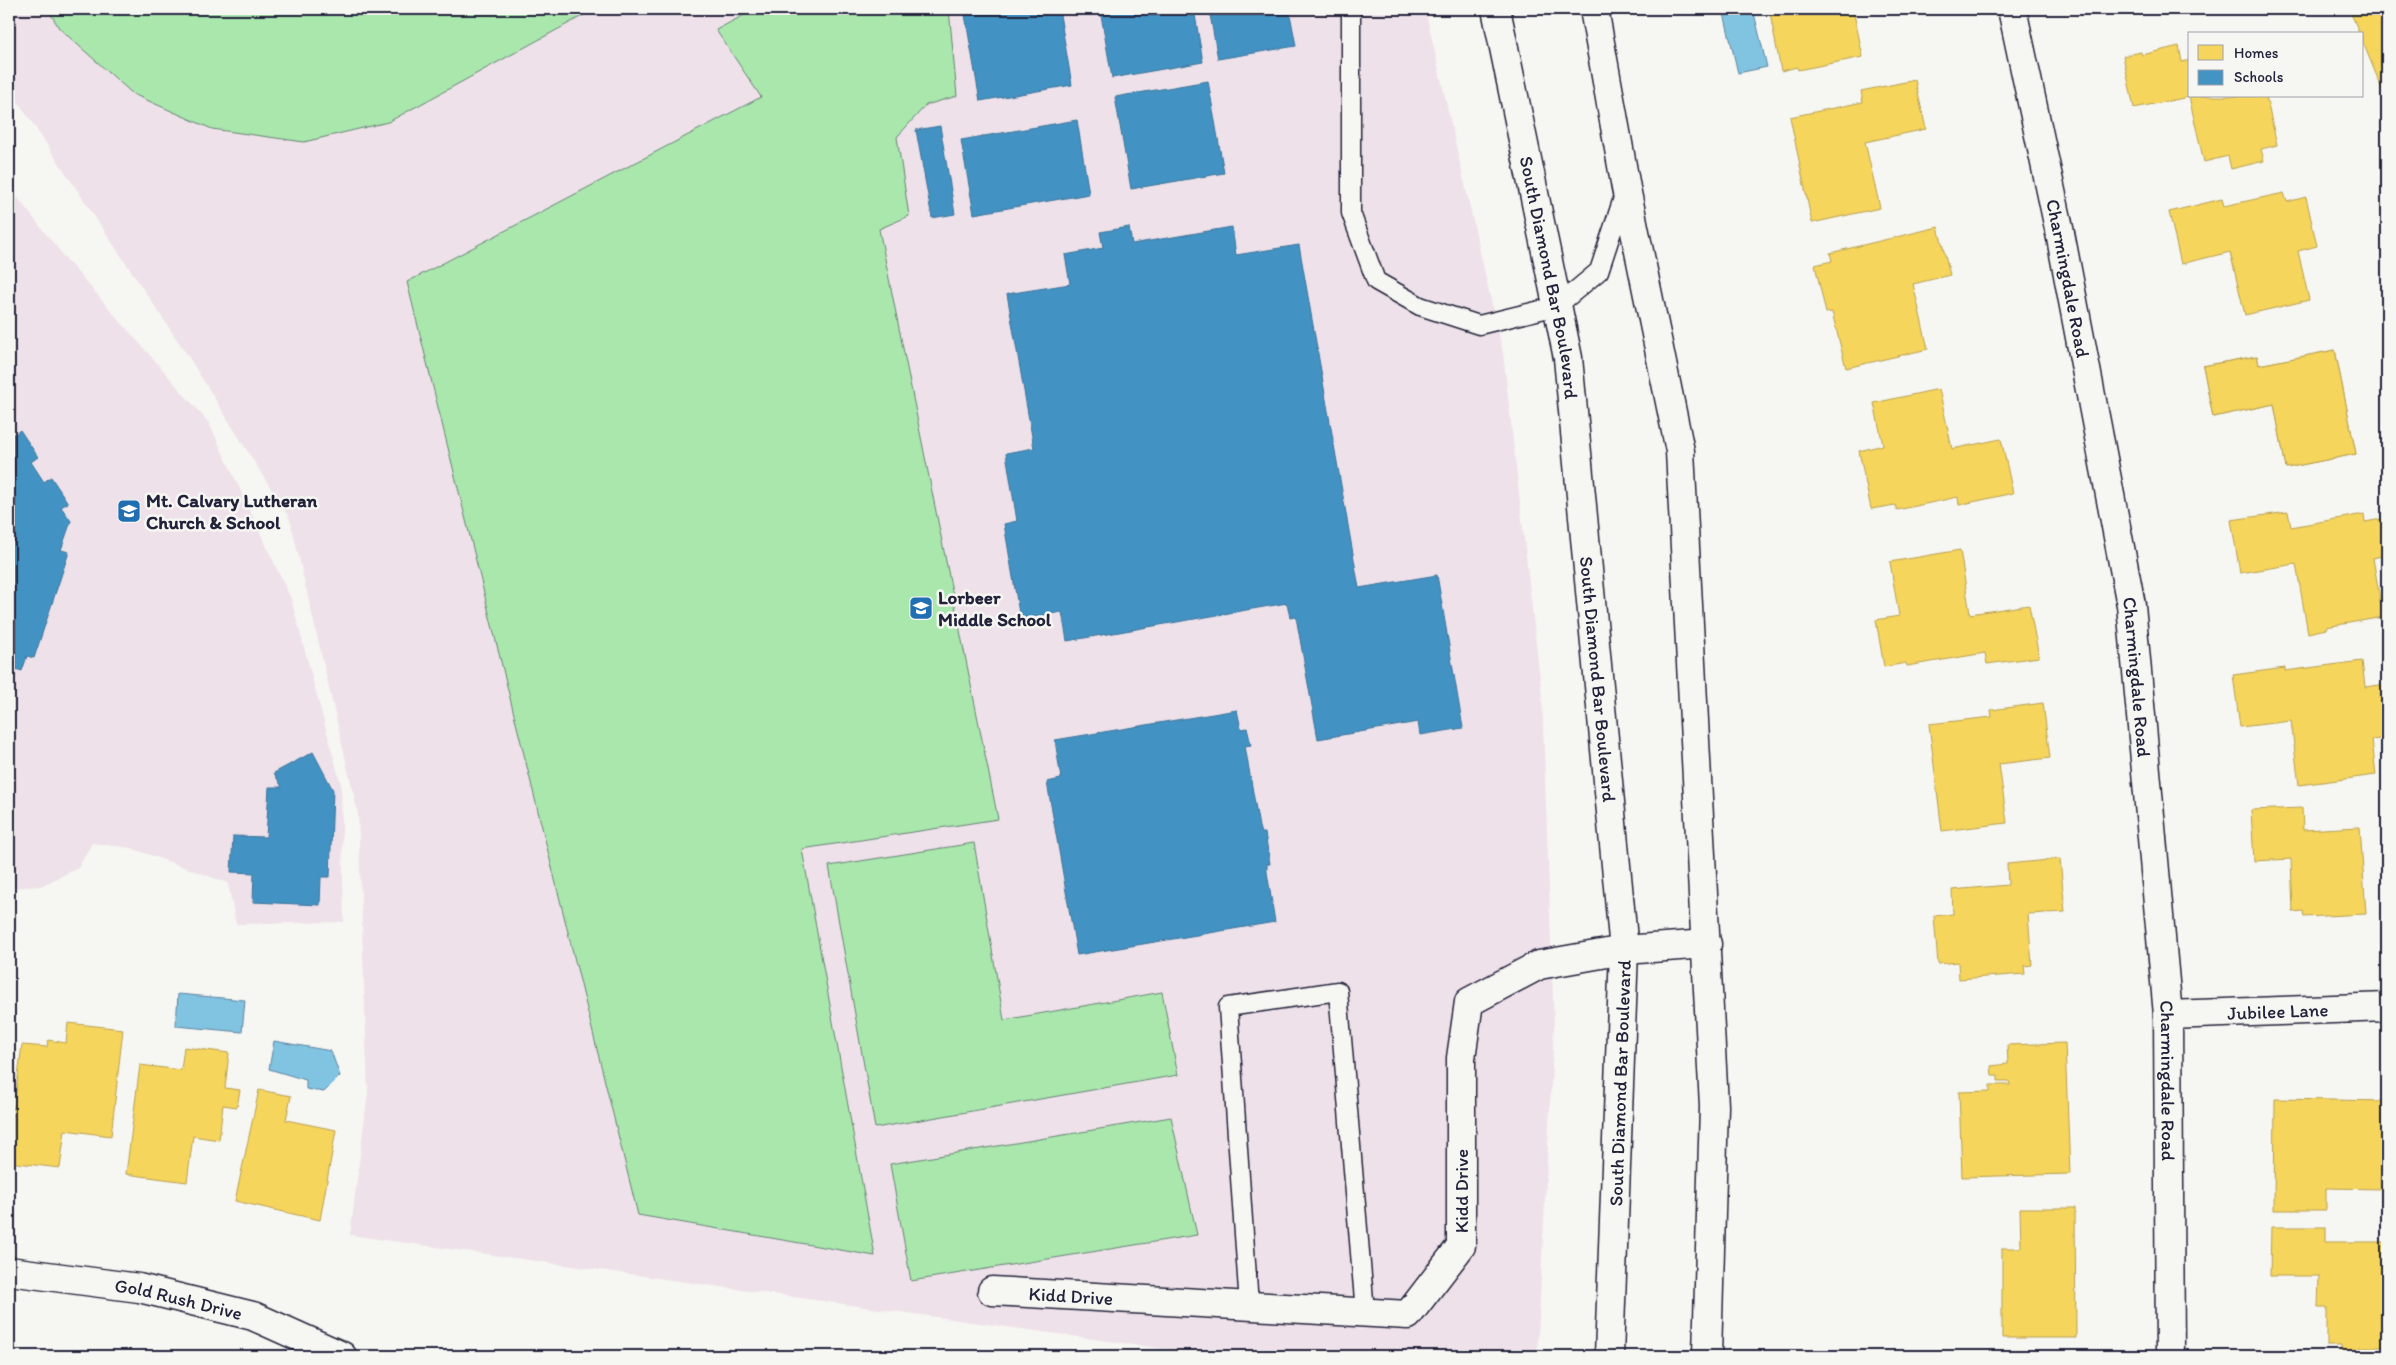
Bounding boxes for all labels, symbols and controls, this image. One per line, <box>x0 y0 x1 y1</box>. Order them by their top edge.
legend <box>2188 32 2364 98</box>
text: Homes <box>2234 44 2279 62</box>
text: Schools <box>2234 68 2284 86</box>
street label: South Diamond Bar Boulevard <box>1515 154 1583 401</box>
street label: Charmingdale Road <box>2042 197 2095 359</box>
place label: Mt. Calvary Lutheran Church & School <box>146 489 317 534</box>
school or university icon: Mt. Calvary Lutheran Church & School <box>116 498 142 524</box>
street label: South Diamond Bar Boulevard <box>1575 555 1622 804</box>
place label: Lorbeer Middle School <box>938 586 1052 631</box>
school or university icon: Lorbeer Middle School <box>908 595 934 621</box>
street label: Charmingdale Road <box>2118 595 2156 758</box>
street label: South Diamond Bar Boulevard <box>1604 959 1636 1207</box>
street label: Jubilee Lane <box>2227 998 2329 1024</box>
street label: Charmingdale Road <box>2155 999 2180 1161</box>
street label: Kidd Drive <box>1450 1149 1473 1233</box>
street label: Gold Rush Drive <box>113 1273 245 1324</box>
street label: Kidd Drive <box>1028 1282 1114 1309</box>

